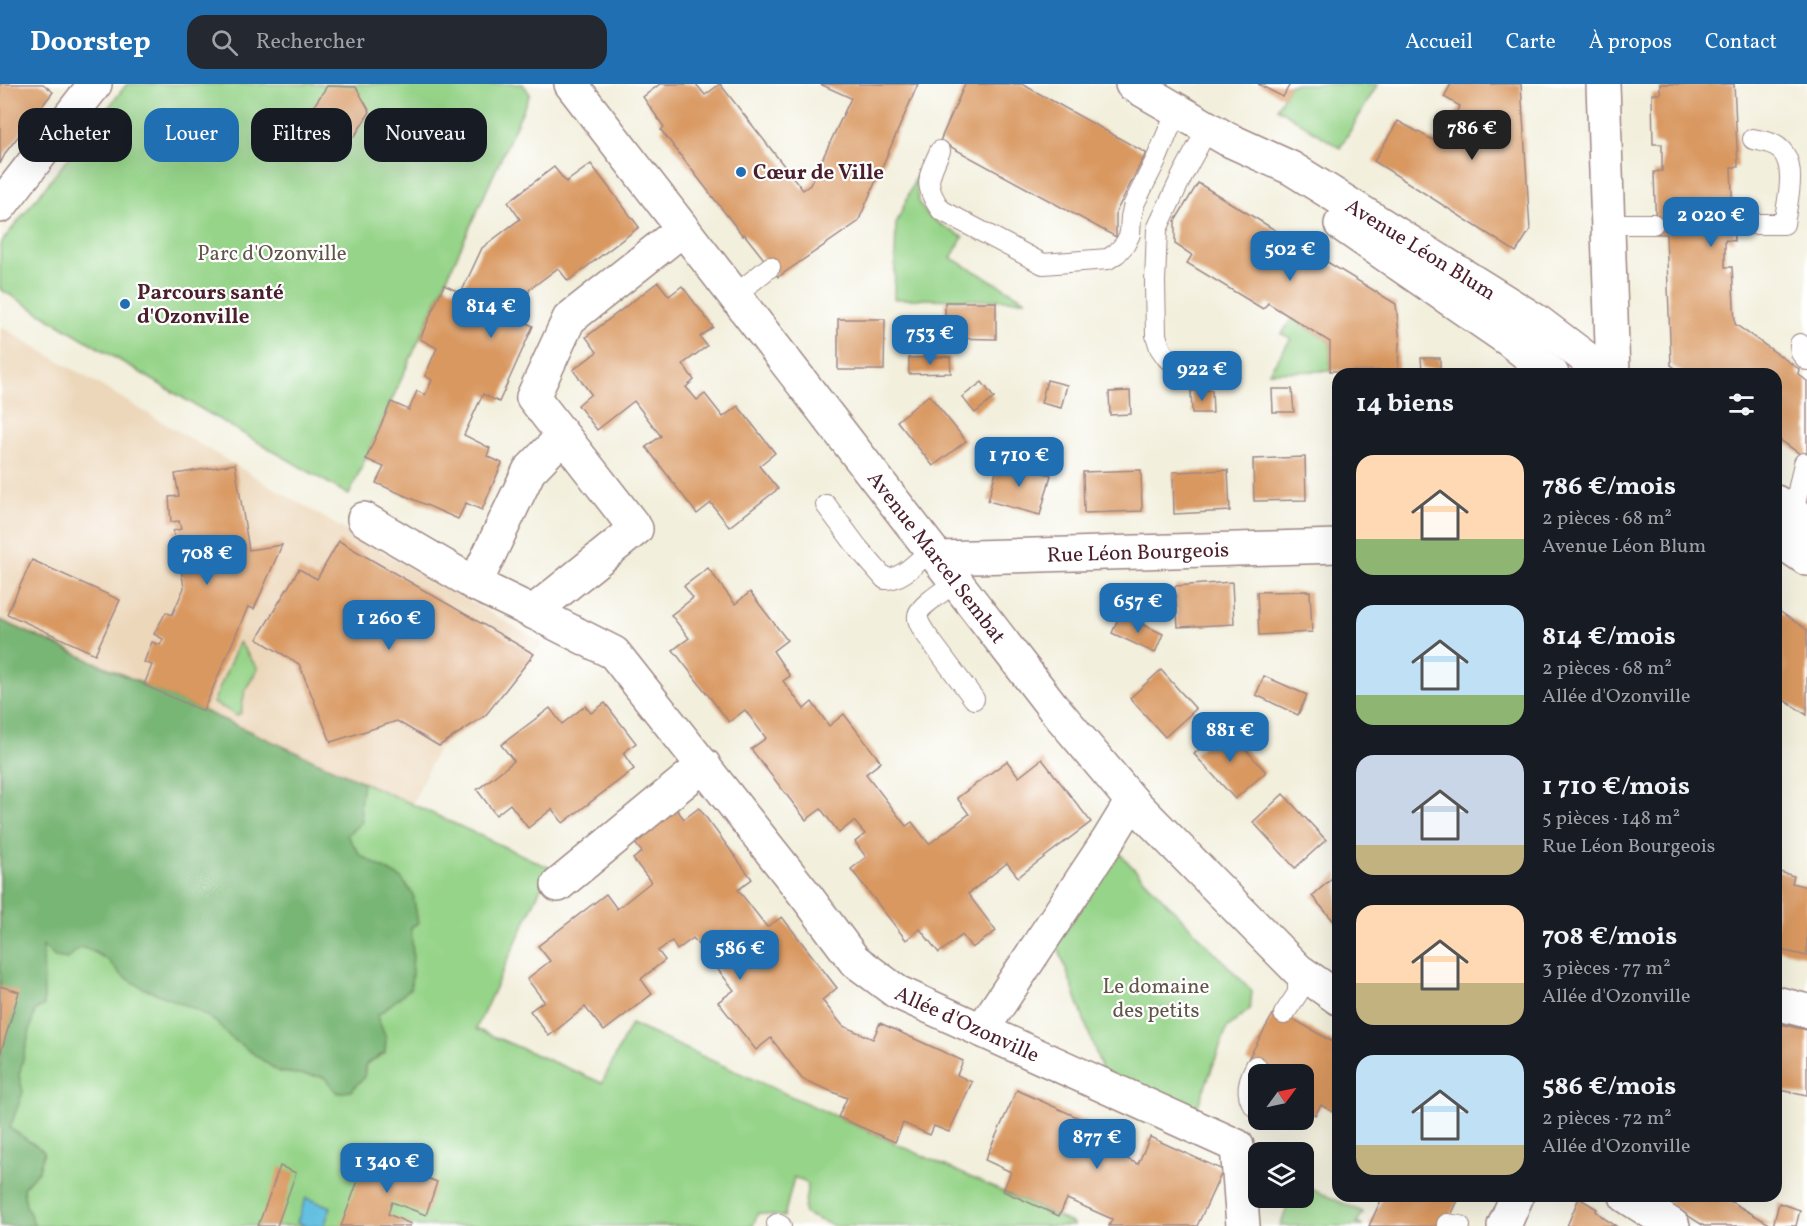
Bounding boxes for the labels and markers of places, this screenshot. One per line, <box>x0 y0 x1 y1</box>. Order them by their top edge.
pin: 786 € <box>1430 110 1514 161</box>
place label: Cœur de Ville <box>753 159 884 188</box>
marker: Cœur de Ville <box>734 165 748 179</box>
pin: 2 020 € <box>1656 197 1766 248</box>
pin: 502 € <box>1248 231 1332 282</box>
place label: Parcours santé d'Ozonville <box>137 279 284 332</box>
pin: 814 € <box>449 288 533 339</box>
marker: Parcours santé d'Ozonville <box>118 297 132 311</box>
pin: 753 € <box>888 315 972 366</box>
pin: 922 € <box>1160 351 1244 402</box>
pin: 1 710 € <box>964 437 1074 488</box>
pin: 708 € <box>165 535 249 586</box>
pin: 657 € <box>1096 583 1180 634</box>
pin: 1 260 € <box>334 600 444 651</box>
pin: 881 € <box>1188 712 1272 763</box>
pin: 586 € <box>698 930 782 981</box>
pin: 877 € <box>1055 1119 1139 1170</box>
pin: 1 340 € <box>332 1143 442 1194</box>

